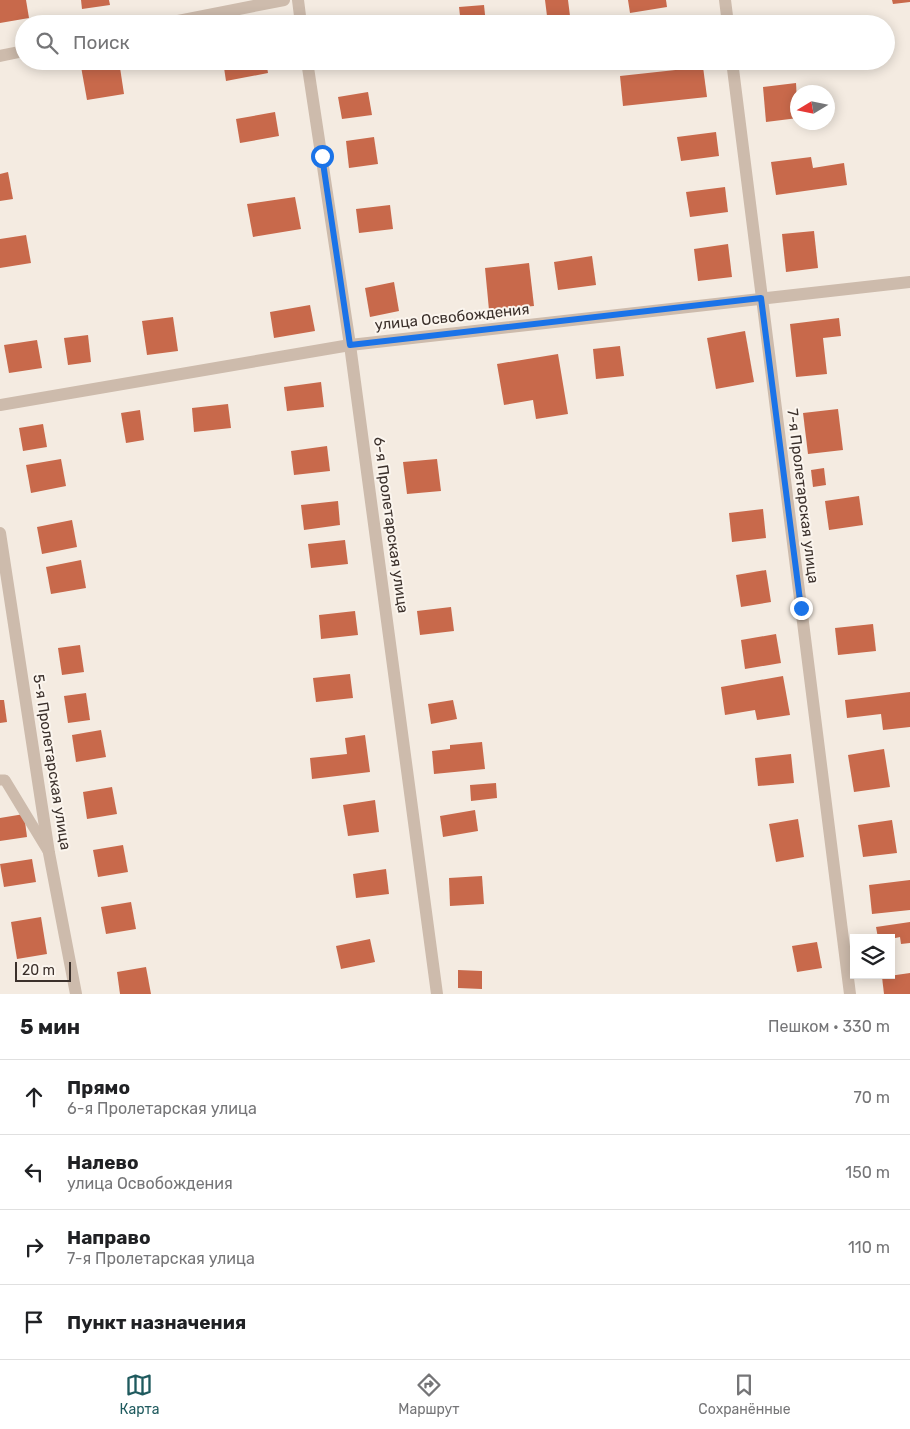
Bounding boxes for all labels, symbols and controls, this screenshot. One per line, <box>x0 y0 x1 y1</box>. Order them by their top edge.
search box <box>15 15 895 70</box>
icon: search <box>33 29 61 57</box>
text: Поиск <box>73 31 130 54</box>
north arrow <box>790 85 835 130</box>
route start <box>311 145 334 168</box>
street label: улица Освобождения <box>374 300 530 334</box>
street label: 7-я Пролетарская улица <box>783 408 823 584</box>
street label: 6-я Пролетарская улица <box>370 436 412 614</box>
route end <box>790 597 813 620</box>
street label: 5-я Пролетарская улица <box>29 673 75 851</box>
map controls <box>850 934 895 979</box>
button: layers <box>850 934 895 979</box>
scale bar <box>15 959 71 982</box>
text: 20 m <box>22 962 55 979</box>
text: 5 мин <box>20 1014 80 1039</box>
text: Пешком · 330 m <box>768 1017 890 1036</box>
text: Прямо <box>67 1076 130 1099</box>
icon: ahead <box>20 1083 48 1111</box>
text: 70 m <box>853 1088 890 1107</box>
text: 6-я Пролетарская улица <box>67 1099 257 1118</box>
text: Налево <box>67 1151 139 1174</box>
icon: left <box>20 1158 48 1186</box>
text: 150 m <box>845 1163 890 1182</box>
text: улица Освобождения <box>67 1174 233 1193</box>
text: Направо <box>67 1226 151 1249</box>
icon: right <box>20 1233 48 1261</box>
text: 110 m <box>848 1238 890 1257</box>
text: 7-я Пролетарская улица <box>67 1249 255 1268</box>
icon: arrive <box>20 1308 48 1336</box>
text: Пункт назначения <box>67 1311 246 1334</box>
tab: Карта <box>119 1371 159 1418</box>
tab: Маршрут <box>398 1371 459 1418</box>
tab: Сохранённые <box>698 1371 791 1418</box>

